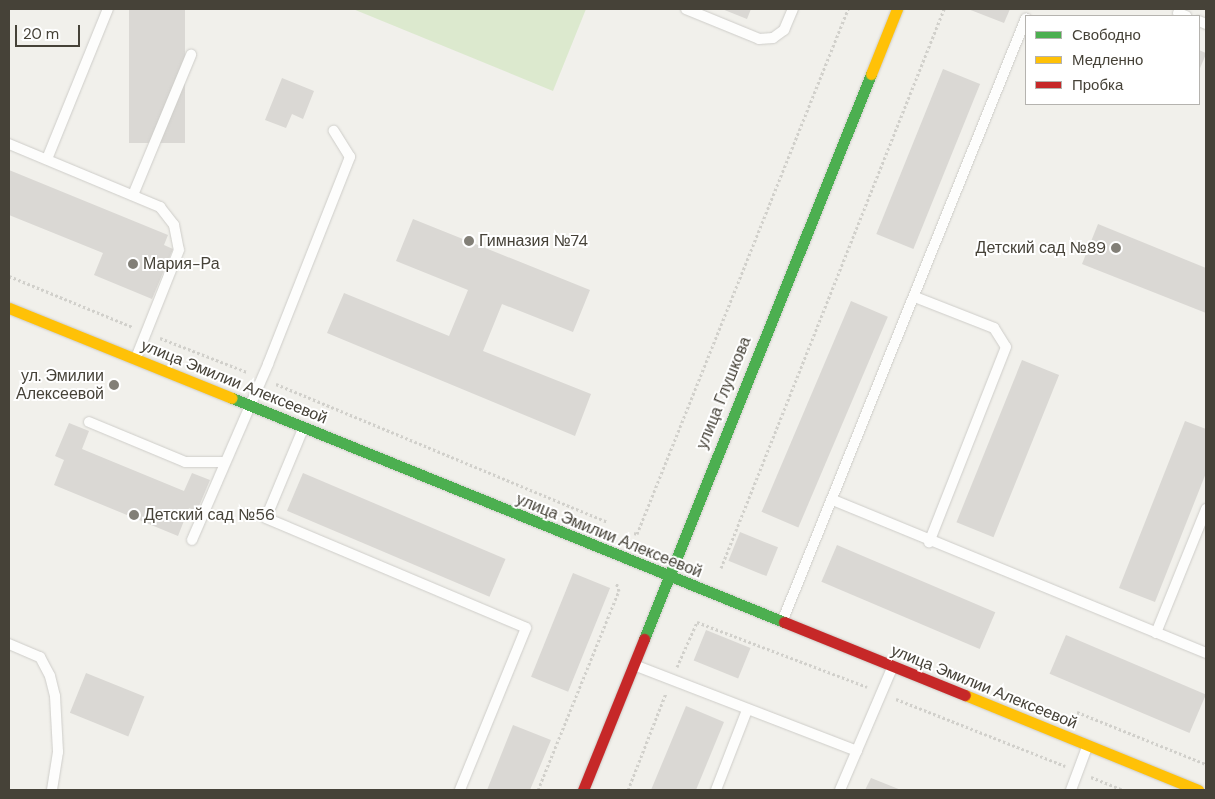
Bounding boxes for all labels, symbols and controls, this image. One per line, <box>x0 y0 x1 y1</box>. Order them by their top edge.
scale bar <box>18 15 82 47</box>
legend <box>1025 15 1200 105</box>
text: 20 m <box>23 24 59 44</box>
text: Свободно <box>1072 25 1141 45</box>
text: Медленно <box>1072 50 1143 70</box>
text: Пробка <box>1072 75 1123 95</box>
place label: Гимназия №74 <box>479 231 588 251</box>
marker: Гимназия №74 <box>463 235 475 247</box>
place label: Детский сад №89 <box>976 238 1106 258</box>
marker: Детский сад №89 <box>1110 242 1122 254</box>
place label: Мария-Ра <box>143 254 220 274</box>
marker: Мария-Ра <box>127 258 139 270</box>
street label: улица Глушкова <box>693 334 755 452</box>
street label: улица Эмилии Алексеевой <box>138 336 330 428</box>
place label: ул. Эмилии Алексеевой <box>16 366 104 404</box>
marker: ул. Эмилии Алексеевой <box>108 379 120 391</box>
street label: улица Эмилии Алексеевой <box>513 490 705 582</box>
place label: Детский сад №56 <box>144 505 275 525</box>
marker: Детский сад №56 <box>128 509 140 521</box>
street label: улица Эмилии Алексеевой <box>888 641 1080 733</box>

